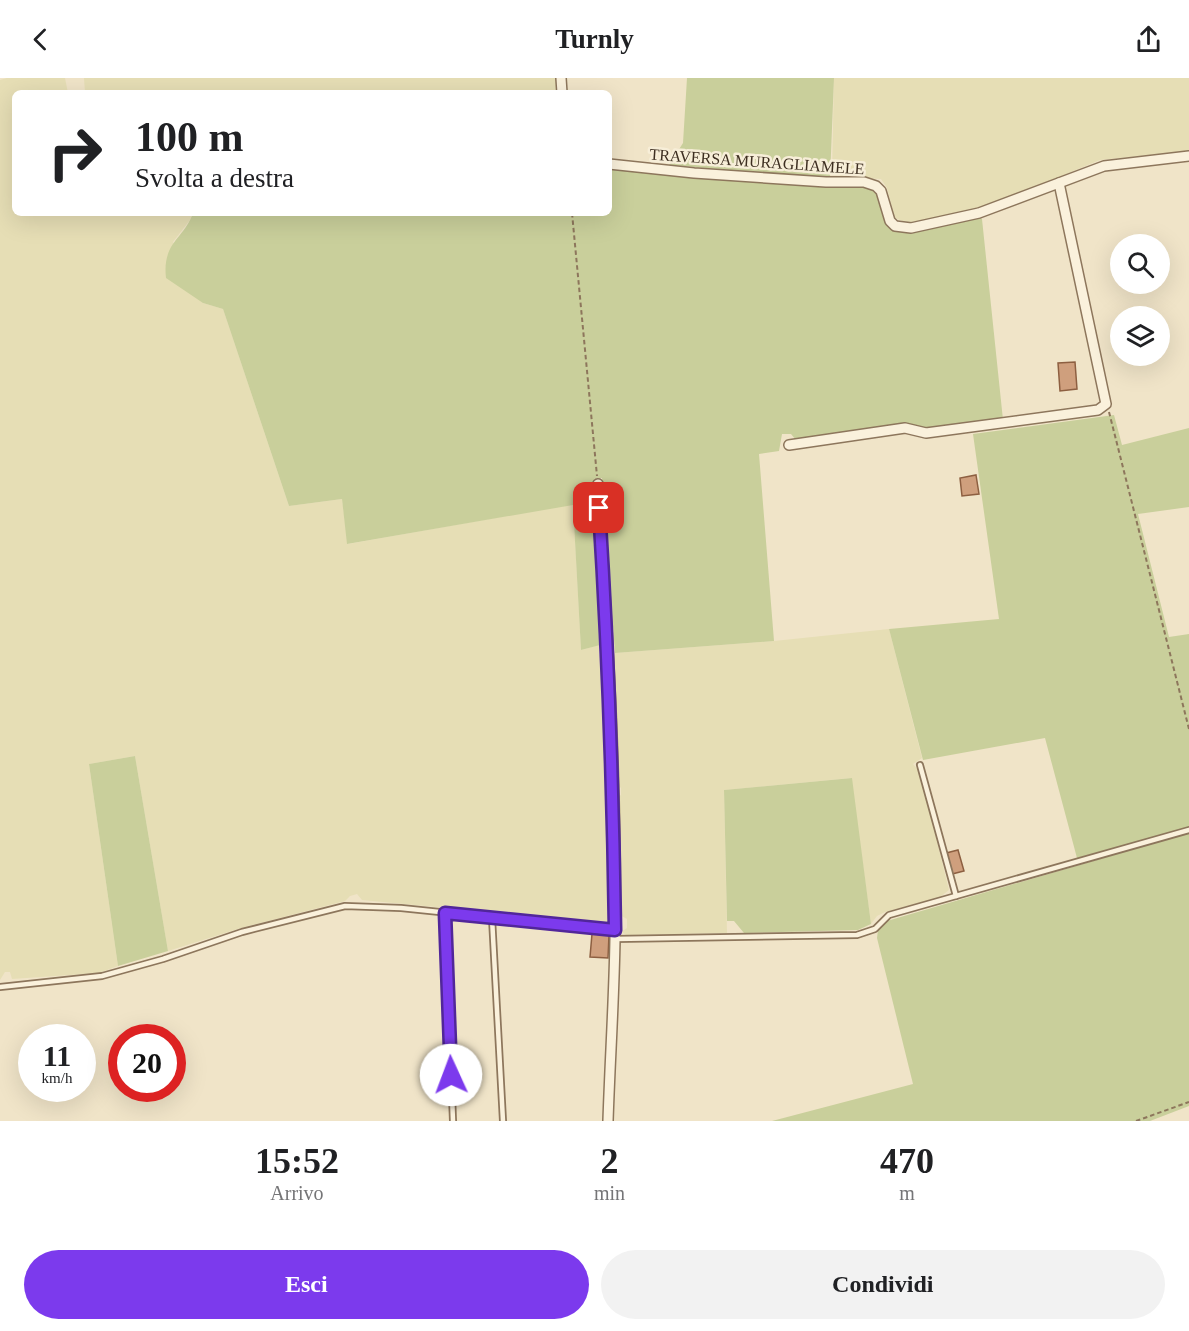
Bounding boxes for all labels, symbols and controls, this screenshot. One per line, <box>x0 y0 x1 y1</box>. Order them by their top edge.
icon: back <box>24 23 57 56</box>
icon: share <box>1132 23 1165 56</box>
text: Turnly <box>555 24 634 54</box>
icon: right <box>36 114 114 192</box>
text: 100 m <box>135 114 244 160</box>
street label: TRAVERSA MURAGLIAMELE <box>649 146 865 177</box>
text: Svolta a destra <box>135 163 294 193</box>
map controls <box>1110 234 1170 366</box>
button: search <box>1110 234 1170 294</box>
button: layers <box>1110 306 1170 366</box>
pin <box>573 482 624 533</box>
icon: arrive <box>582 491 615 524</box>
speed limit sign: 20 <box>108 1024 186 1102</box>
text: 11 <box>43 1039 71 1072</box>
position arrow <box>419 1043 483 1107</box>
text: km/h <box>42 1070 72 1086</box>
text: 15:52 <box>255 1141 339 1181</box>
text: 2 <box>601 1141 619 1181</box>
text: 470 <box>880 1141 934 1181</box>
text: Arrivo <box>270 1182 324 1204</box>
text: min <box>594 1182 625 1204</box>
text: m <box>899 1182 915 1204</box>
button: Esci <box>24 1250 589 1319</box>
button: Condividi <box>601 1250 1165 1319</box>

